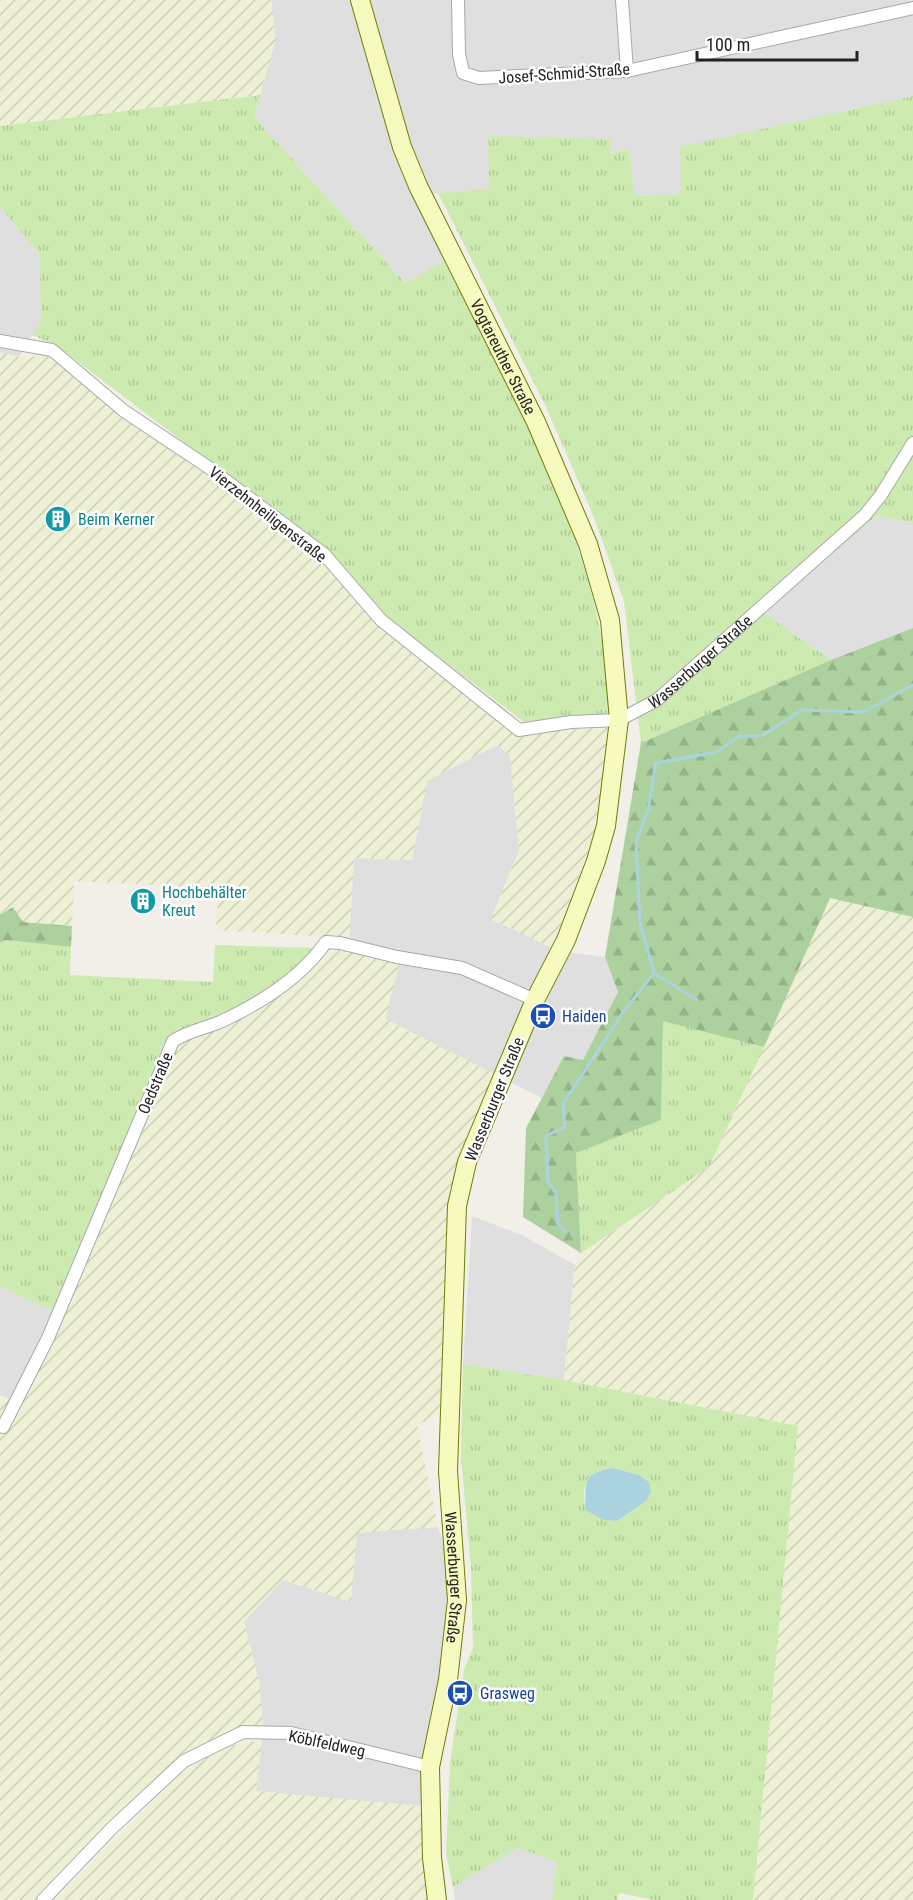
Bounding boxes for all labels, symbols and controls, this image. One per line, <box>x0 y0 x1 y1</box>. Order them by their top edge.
scale bar <box>697 24 858 62</box>
text: 100 m <box>706 34 750 55</box>
street label: Josef-Schmid-Straße <box>498 59 630 88</box>
street label: Vogtareuther Straße <box>466 296 540 418</box>
street label: Vierzehnheiligenstraße <box>205 462 330 566</box>
building icon: Beim Kerner <box>43 504 73 534</box>
place label: Beim Kerner <box>78 510 155 529</box>
street label: Wasserburger Straße <box>645 611 756 713</box>
place label: Hochbehälter Kreut <box>162 883 247 920</box>
building icon: Hochbehälter Kreut <box>128 886 158 916</box>
bus stop icon: Haiden <box>528 1001 558 1031</box>
place label: Haiden <box>562 1007 606 1026</box>
street label: Wasserburger Straße <box>461 1034 528 1164</box>
street label: Oedstraße <box>134 1049 177 1117</box>
street label: Wasserburger Straße <box>441 1511 466 1644</box>
bus stop icon: Grasweg <box>445 1678 475 1708</box>
place label: Grasweg <box>480 1684 535 1703</box>
street label: Köblfeldweg <box>287 1726 367 1761</box>

